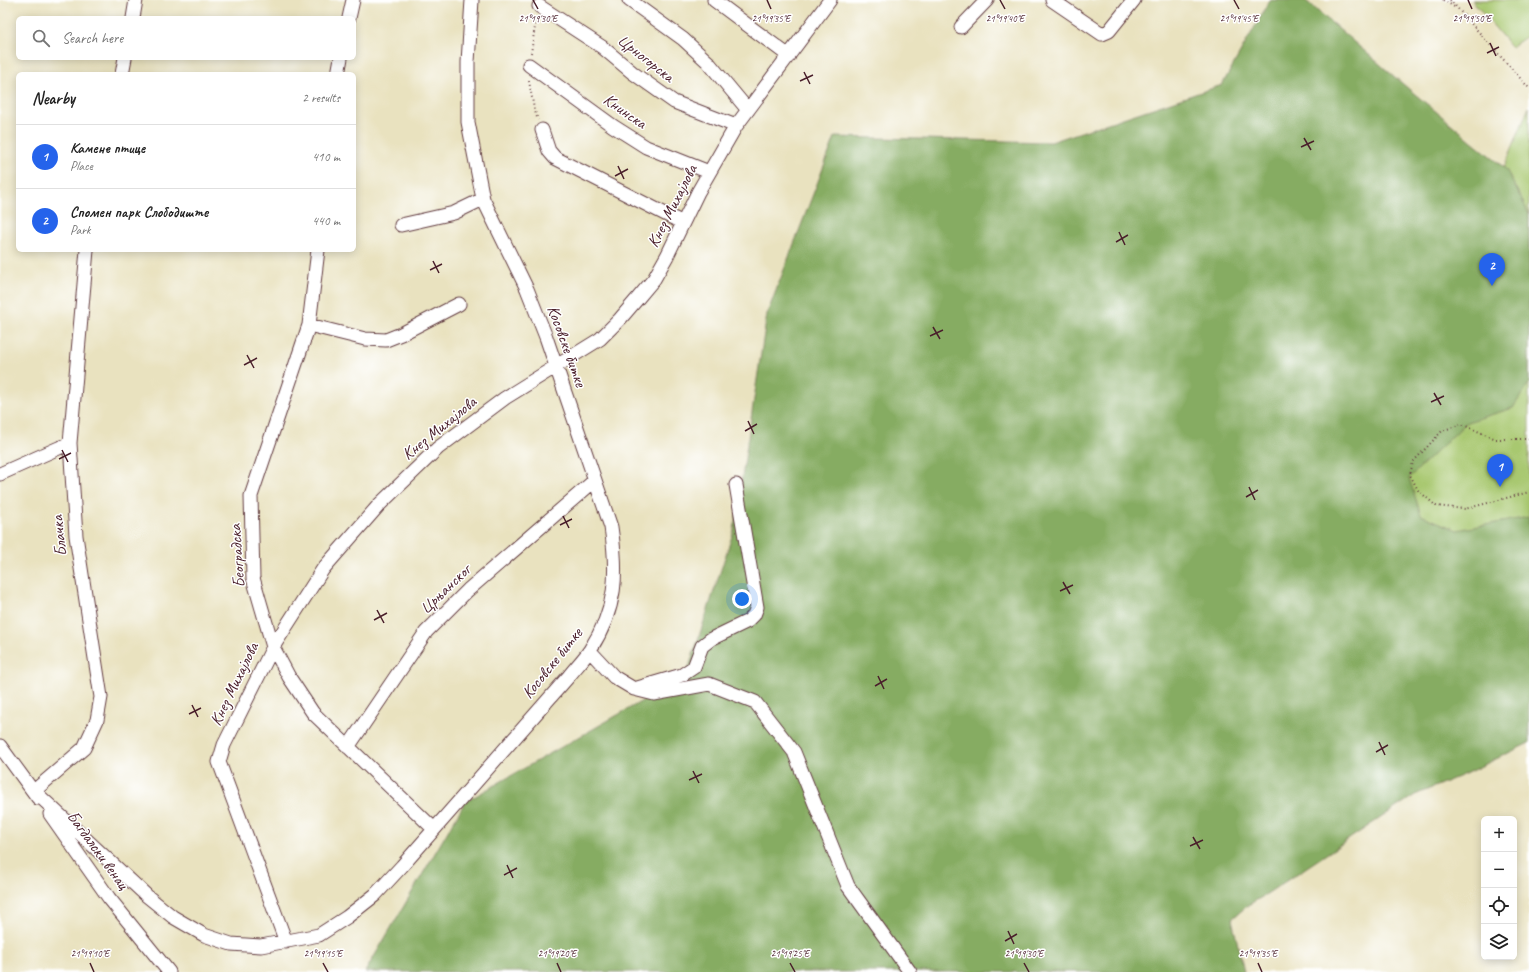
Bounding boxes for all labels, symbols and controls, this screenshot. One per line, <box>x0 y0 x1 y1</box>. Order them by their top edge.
text: 21°19'30"E <box>519 12 559 25</box>
text: 21°19'35"E <box>752 12 792 25</box>
text: 21°19'40"E <box>986 12 1026 25</box>
text: 21°19'45"E <box>1220 12 1260 25</box>
text: 21°19'50"E <box>1453 12 1493 25</box>
search box <box>16 16 356 60</box>
icon: search <box>30 27 52 49</box>
text: Search here <box>62 29 123 48</box>
street label: Црногорска <box>613 29 680 88</box>
text: Nearby <box>32 88 75 109</box>
street label: Книнска <box>599 89 652 134</box>
text: 2 results <box>302 90 340 106</box>
text: Камене птице <box>70 139 145 158</box>
text: 1 <box>42 149 48 165</box>
text: 410 m <box>312 149 340 165</box>
text: Place <box>70 158 93 174</box>
street label: Кнез Михајлова <box>642 160 703 251</box>
text: Спомен парк Слободиште <box>70 203 208 222</box>
text: 2 <box>42 213 48 229</box>
text: 440 m <box>312 213 340 229</box>
text: Park <box>70 222 91 238</box>
pin: 2 <box>1479 253 1505 286</box>
street label: Косовске битке <box>543 302 592 391</box>
street label: Кнез Михајлова <box>397 391 482 465</box>
pin: 1 <box>1487 454 1513 487</box>
street label: Блачка <box>46 513 72 557</box>
street label: Београдска <box>224 522 250 588</box>
street label: Црњанског <box>415 558 476 618</box>
your location <box>732 589 752 609</box>
street label: Косовске битке <box>517 622 588 703</box>
street label: Кнез Михајлова <box>205 638 265 729</box>
street label: Багдалски венац <box>62 807 134 895</box>
map controls <box>1481 816 1517 960</box>
button: + <box>1481 816 1517 852</box>
button: − <box>1481 852 1517 888</box>
button: locate <box>1481 888 1517 924</box>
button: layers <box>1481 924 1517 960</box>
text: 21°19'10"E <box>71 947 111 960</box>
text: 21°19'15"E <box>304 947 344 960</box>
text: 21°19'20"E <box>538 947 578 960</box>
text: 21°19'25"E <box>771 947 811 960</box>
text: 21°19'30"E <box>1005 947 1045 960</box>
text: 21°19'35"E <box>1239 947 1279 960</box>

